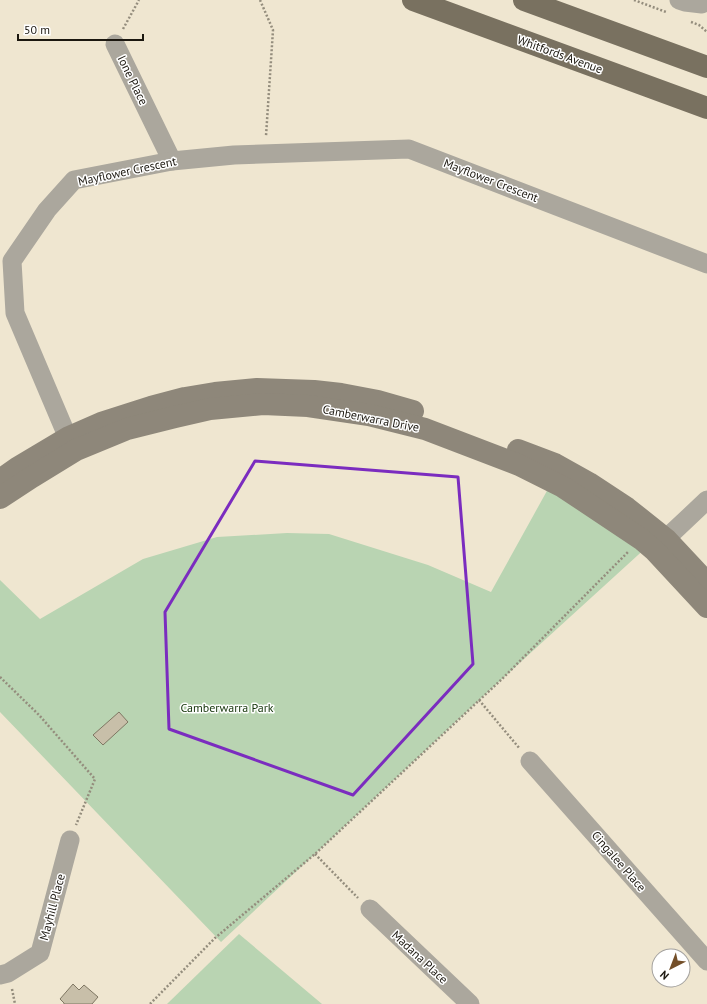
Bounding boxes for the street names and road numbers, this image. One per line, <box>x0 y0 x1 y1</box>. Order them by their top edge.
street label: Whitfords Avenue <box>515 32 605 76</box>
street label: Ione Place <box>115 53 151 107</box>
street label: Mayflower Crescent <box>76 153 178 189</box>
street label: Mayflower Crescent <box>442 155 540 205</box>
street label: Camberwarra Drive <box>321 401 421 435</box>
street label: Cingalee Place <box>589 828 649 894</box>
street label: Mayhill Place <box>36 872 68 942</box>
street label: Madana Place <box>389 927 451 987</box>

